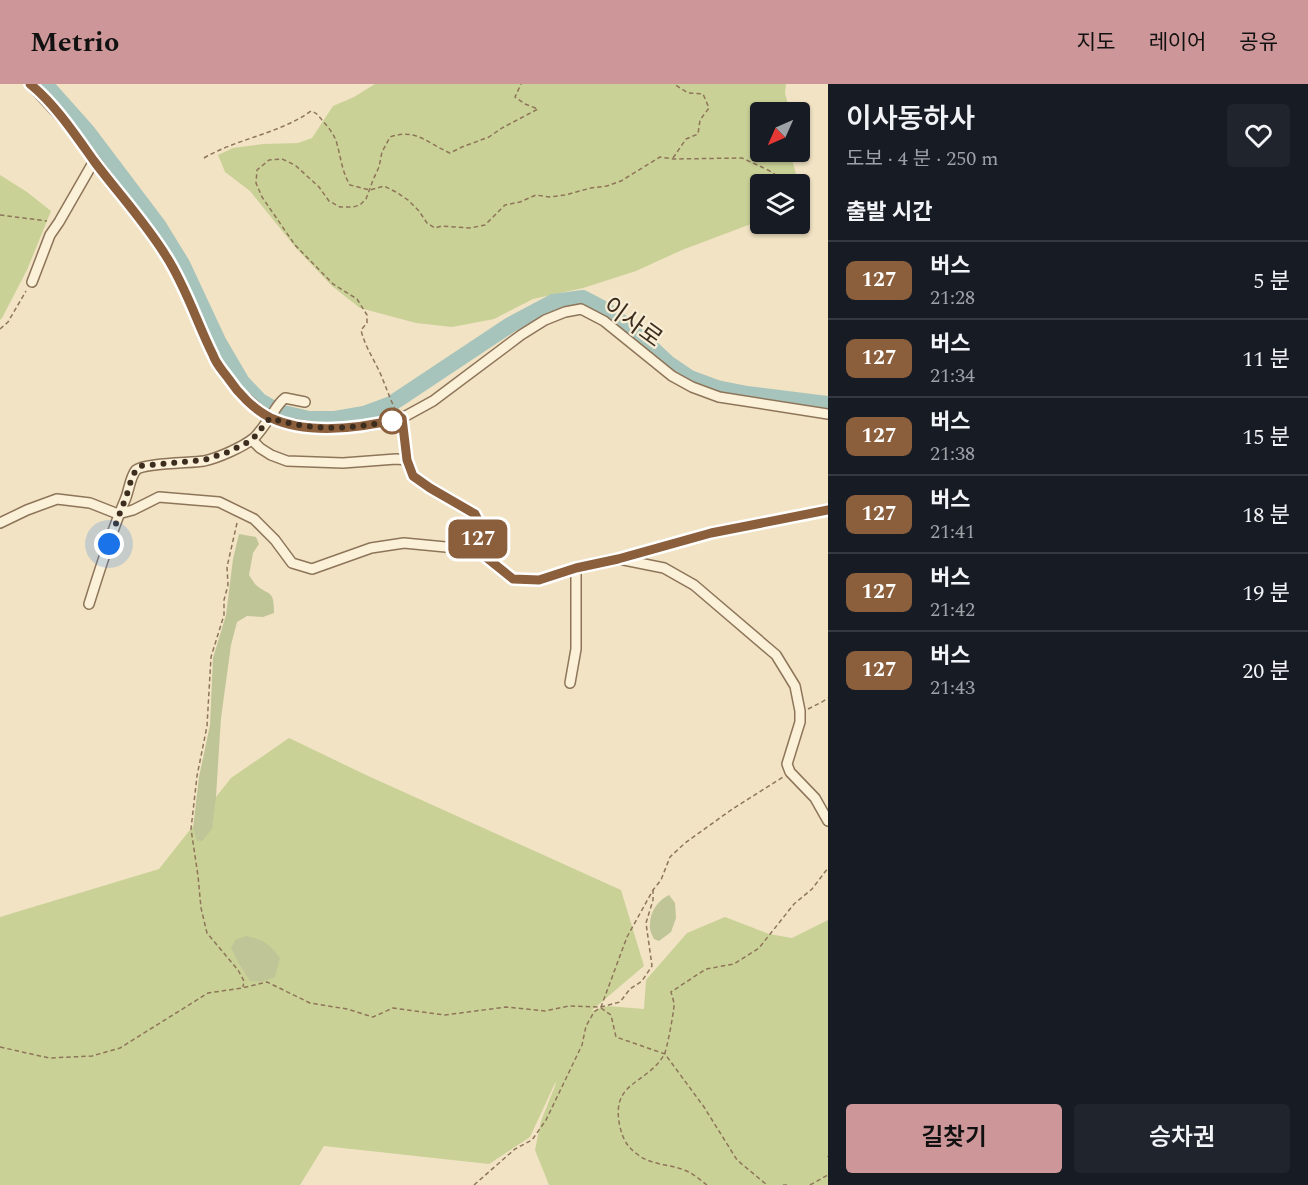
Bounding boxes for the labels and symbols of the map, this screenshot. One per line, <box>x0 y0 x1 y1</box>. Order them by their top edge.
north arrow <box>750 102 810 162</box>
street label: 이사로 <box>595 289 670 357</box>
unlabelled marker <box>379 408 405 434</box>
line badge: 127 <box>444 520 512 558</box>
your location <box>94 529 124 559</box>

